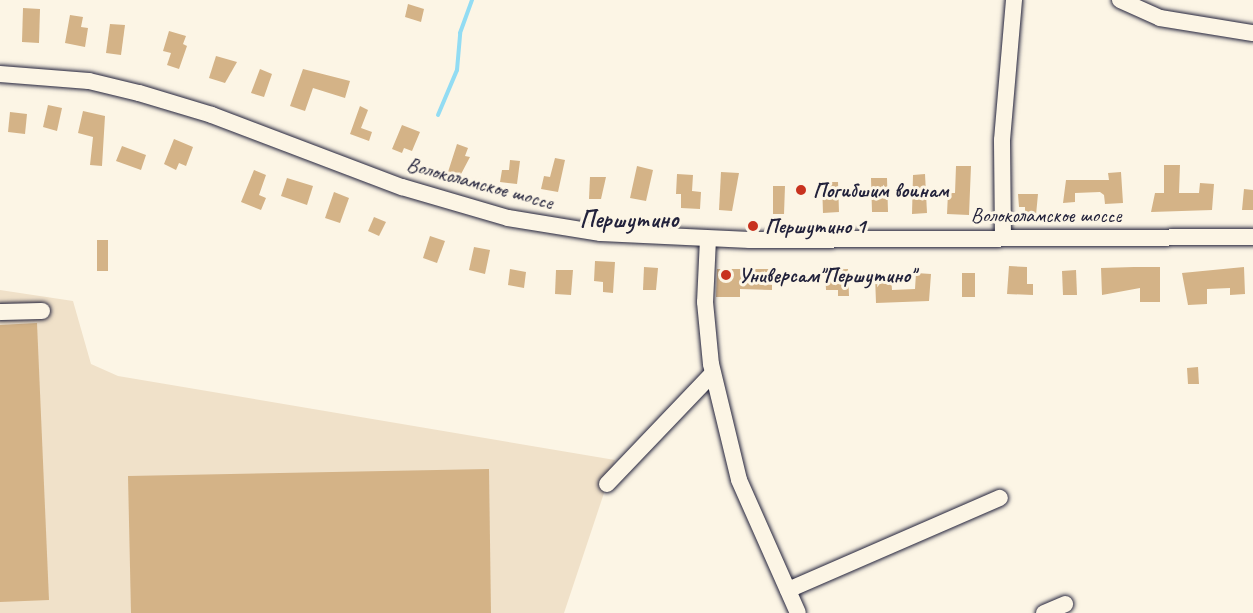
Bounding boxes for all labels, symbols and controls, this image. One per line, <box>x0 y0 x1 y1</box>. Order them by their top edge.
street label: Волоколамское шоссе <box>404 151 556 215</box>
place label: Погибшим воинам <box>813 177 948 203</box>
marker: Погибшим воинам <box>794 183 808 197</box>
street label: Волоколамское шоссе <box>971 202 1121 228</box>
district label: Першутино <box>580 206 678 234</box>
place label: Першутино 1 <box>765 213 866 239</box>
marker: Першутино 1 <box>746 219 760 233</box>
place label: Универсам"Першутино" <box>738 262 915 288</box>
marker: Универсам"Першутино" <box>719 268 733 282</box>

